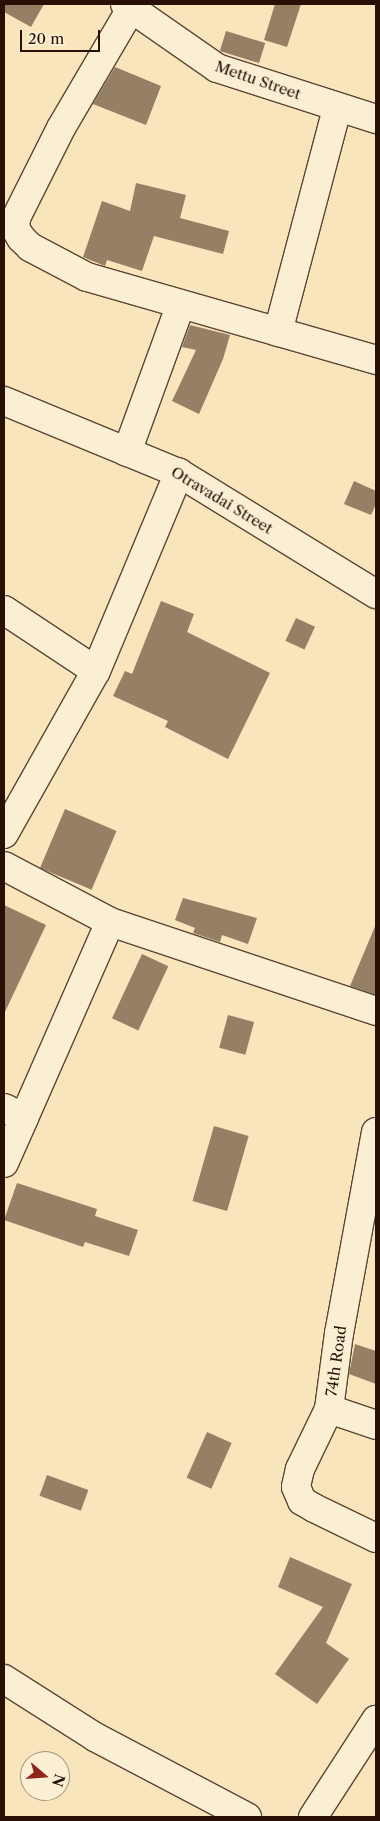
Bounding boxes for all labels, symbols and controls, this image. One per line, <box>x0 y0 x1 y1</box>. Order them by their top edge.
scale bar <box>22 20 102 52</box>
text: 20 m <box>28 29 64 48</box>
street label: Mettu Street <box>213 57 303 103</box>
street label: Otravadai Street <box>168 463 276 537</box>
street label: 74th Road <box>322 1324 350 1398</box>
north arrow <box>20 1751 70 1801</box>
text: N <box>48 1772 69 1789</box>

